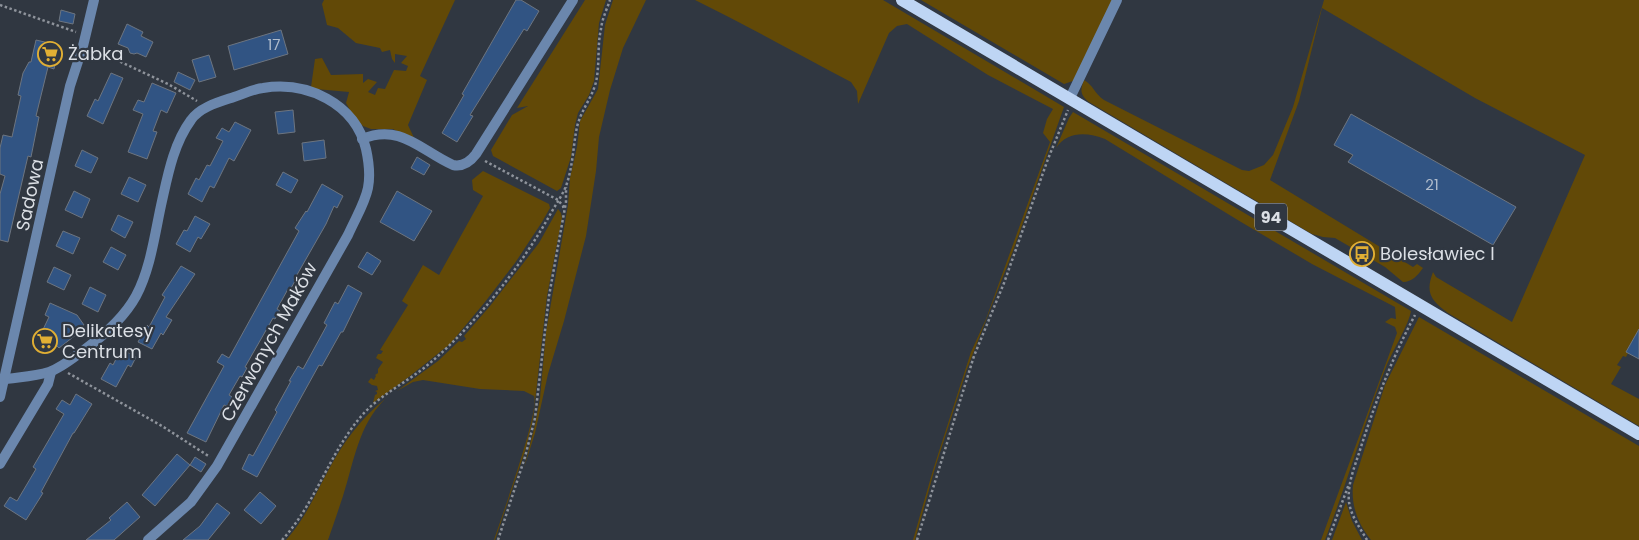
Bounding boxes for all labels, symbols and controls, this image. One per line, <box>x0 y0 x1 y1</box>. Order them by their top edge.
house number: 17 <box>268 34 281 55</box>
supermarket icon: Żabka <box>37 41 63 67</box>
place label: Żabka <box>68 41 124 66</box>
street label: Sadowa <box>10 156 49 233</box>
house number: 21 <box>1425 174 1439 195</box>
road number: 94 <box>1255 203 1287 230</box>
bus stop icon: Bolesławiec I <box>1349 241 1375 267</box>
place label: Bolesławiec I <box>1380 241 1495 266</box>
street label: Czerwonych Maków <box>214 257 323 426</box>
place label: Delikatesy Centrum <box>62 318 153 364</box>
supermarket icon: Delikatesy Centrum <box>32 328 58 354</box>

